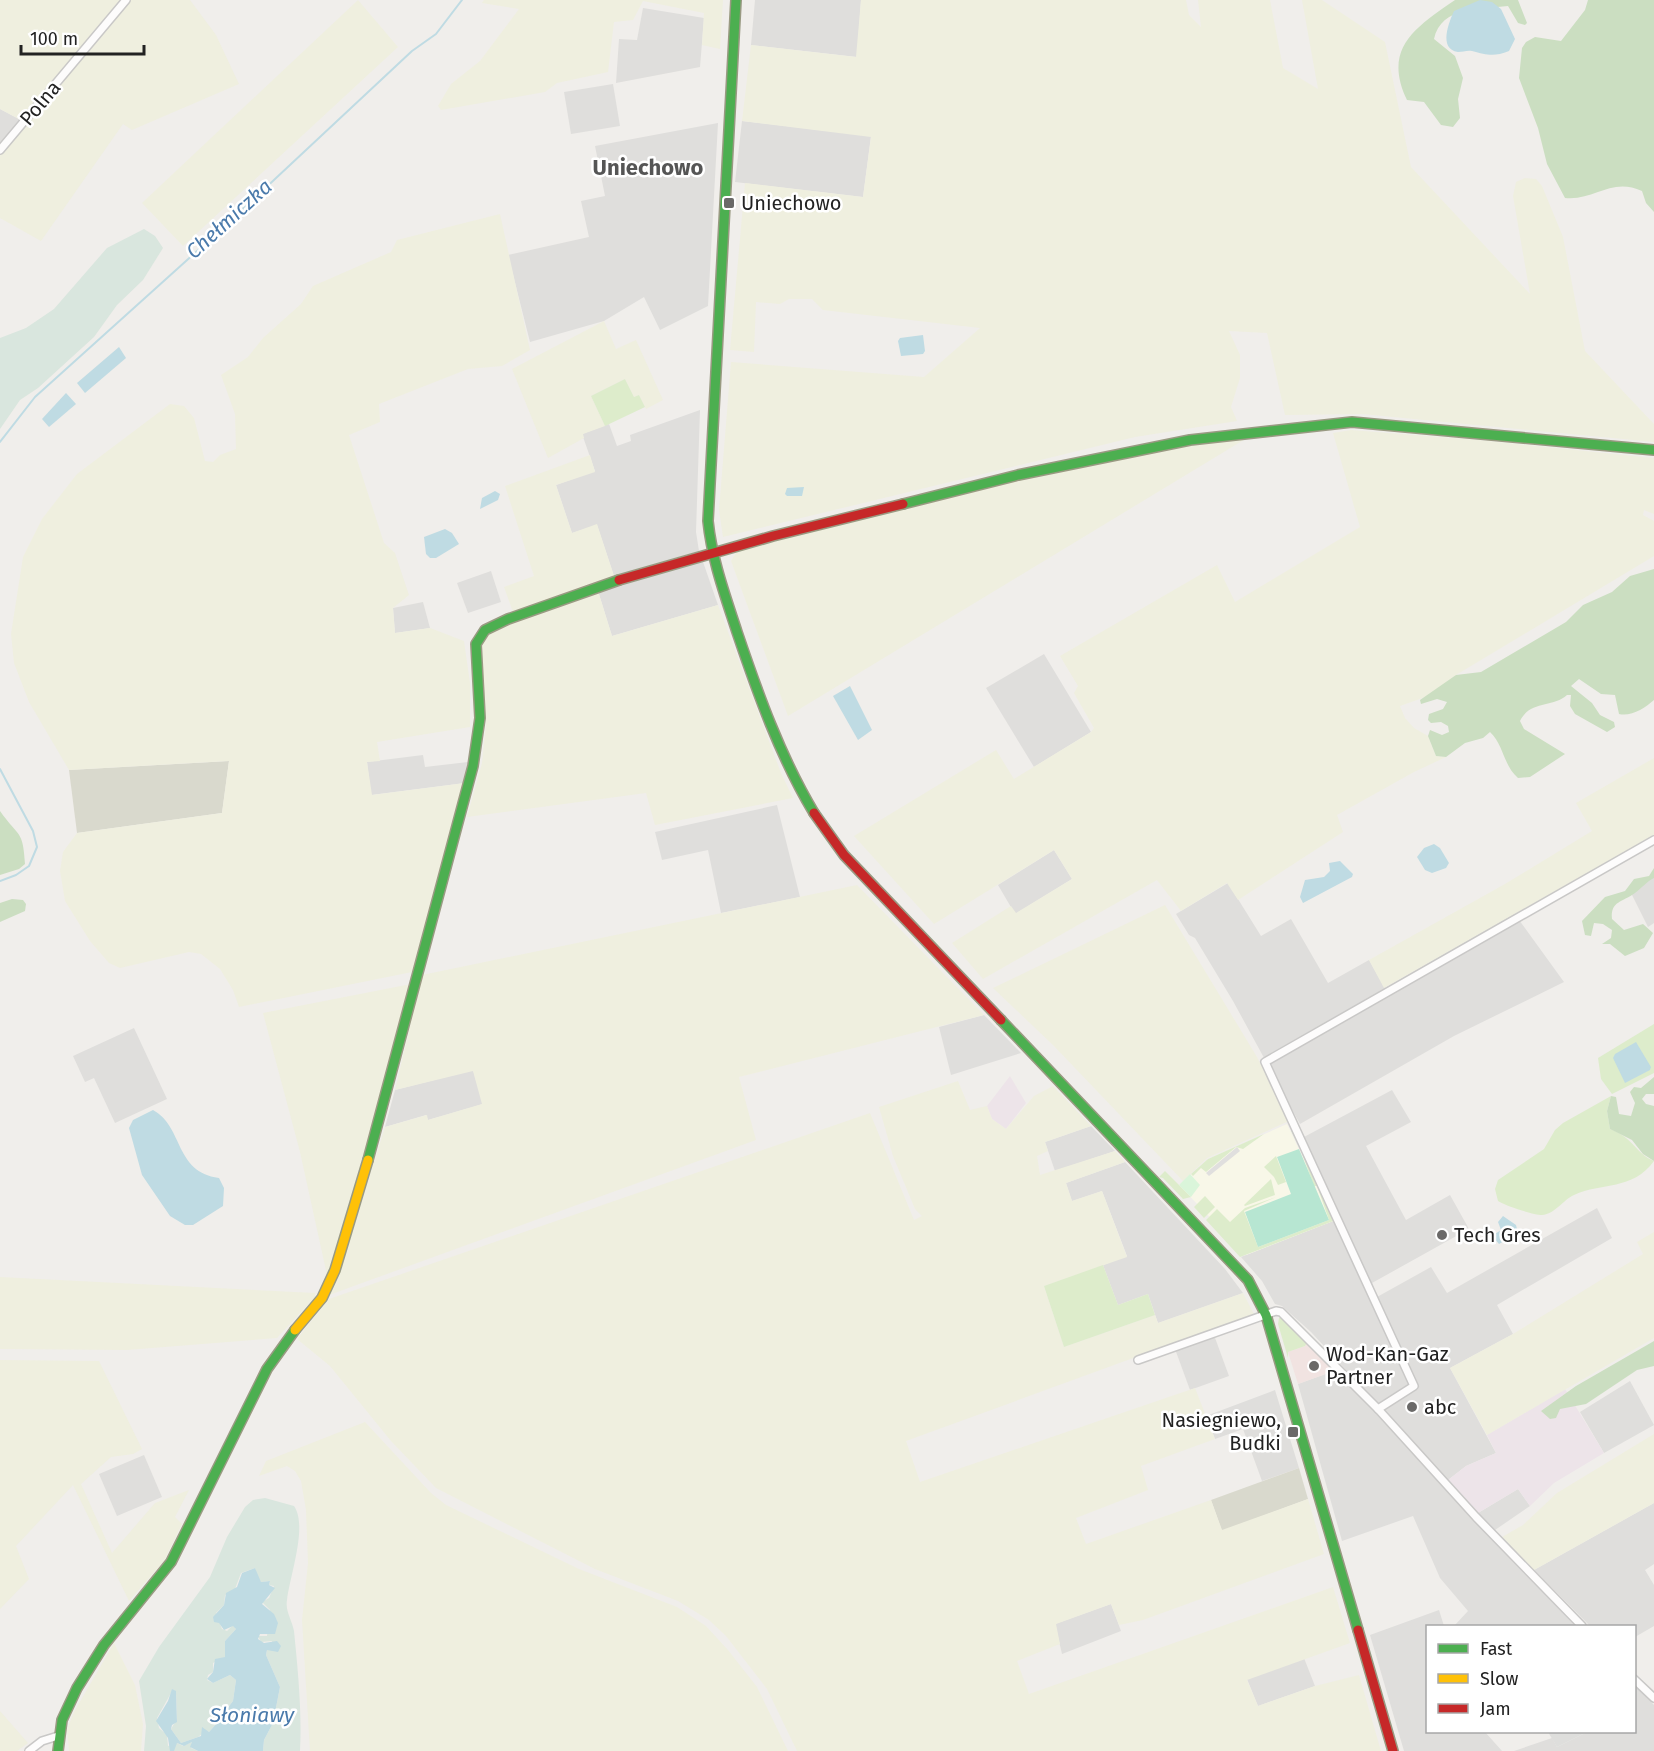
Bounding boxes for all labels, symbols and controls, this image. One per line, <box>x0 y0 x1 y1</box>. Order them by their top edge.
scale bar <box>21 18 144 56</box>
text: 100 m <box>30 28 78 50</box>
street label: Polna <box>14 76 66 130</box>
district label: Uniechowo <box>593 154 704 181</box>
water label: Chełmiczka <box>181 174 277 264</box>
place label: Uniechowo <box>741 191 841 215</box>
marker: Uniechowo <box>722 196 736 210</box>
place label: Tech Gres <box>1454 1223 1541 1247</box>
marker: Tech Gres <box>1435 1228 1449 1242</box>
place label: Wod-Kan-Gaz Partner <box>1326 1342 1449 1389</box>
marker: Wod-Kan-Gaz Partner <box>1307 1359 1321 1373</box>
place label: abc <box>1424 1395 1456 1419</box>
marker: abc <box>1405 1400 1419 1414</box>
place label: Nasiegniewo, Budki <box>1162 1408 1281 1455</box>
marker: Nasiegniewo, Budki <box>1286 1425 1300 1439</box>
legend <box>1426 1625 1636 1733</box>
text: Fast <box>1480 1638 1513 1660</box>
text: Slow <box>1480 1668 1519 1690</box>
text: Jam <box>1480 1698 1511 1720</box>
water label: Słoniawy <box>209 1702 295 1728</box>

